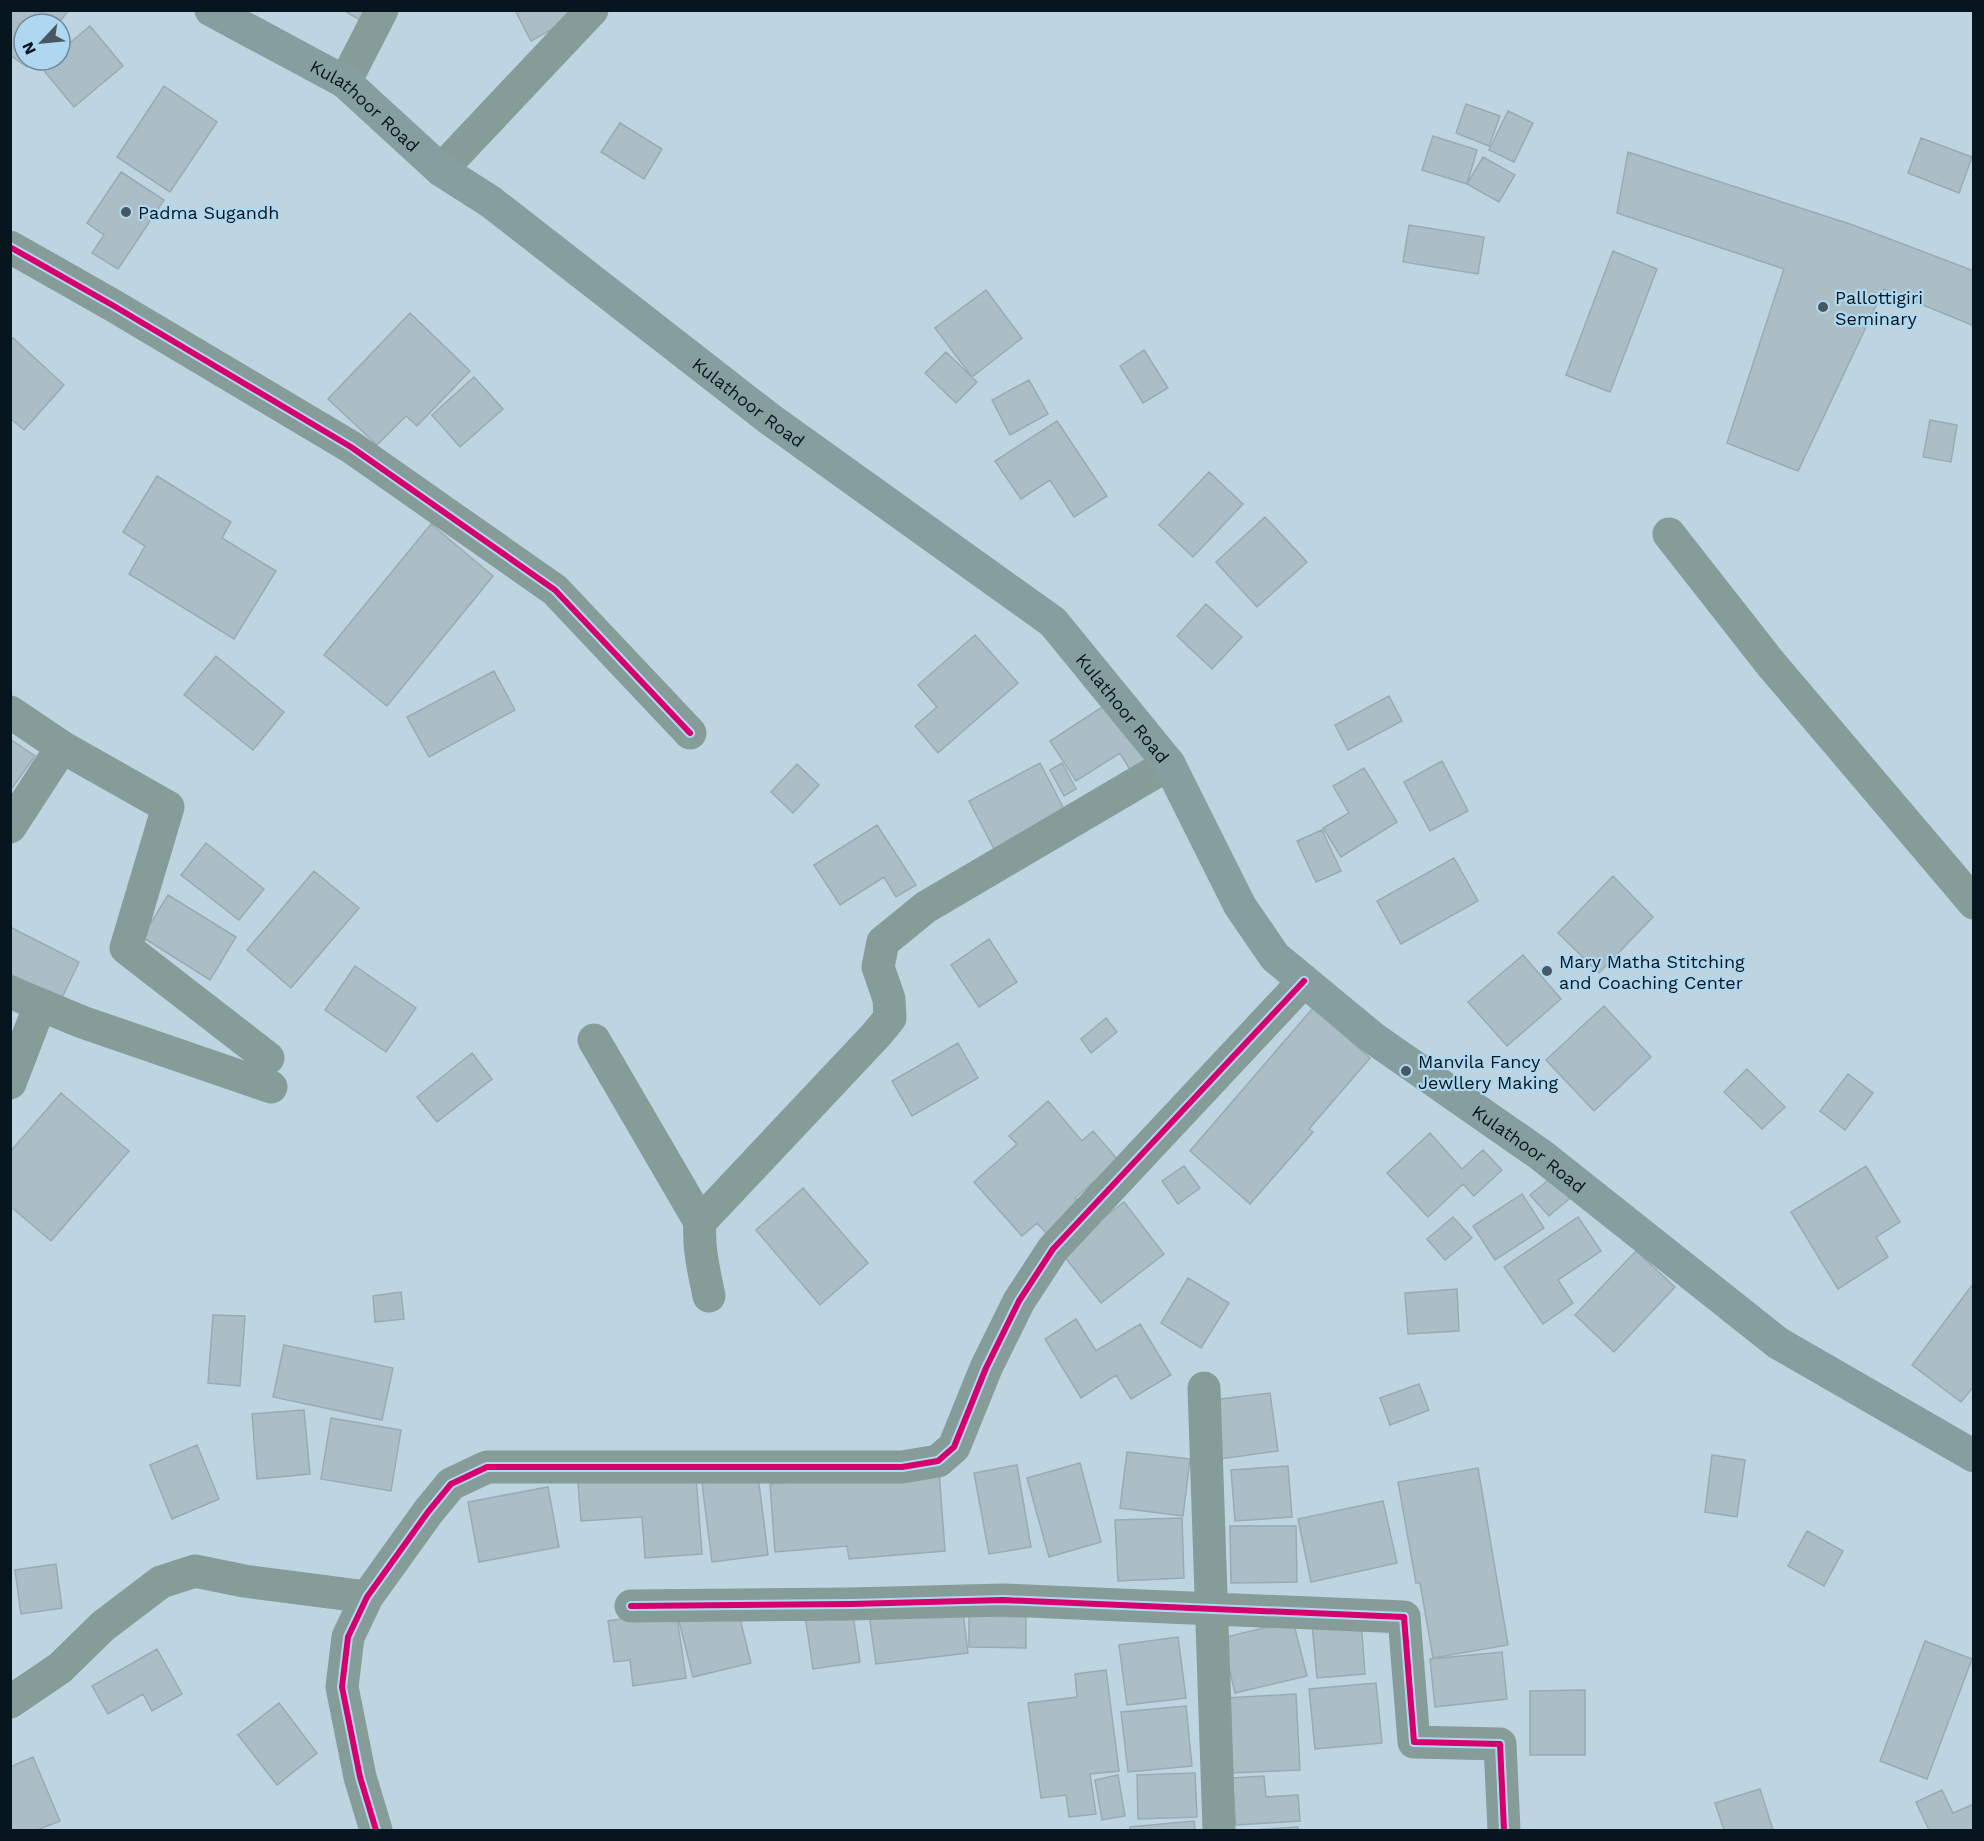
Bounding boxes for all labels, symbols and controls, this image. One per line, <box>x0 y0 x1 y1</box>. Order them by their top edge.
north arrow <box>12 12 72 72</box>
text: N <box>18 39 40 58</box>
street label: Kulathoor Road <box>307 55 424 156</box>
place label: Padma Sugandh <box>138 202 279 223</box>
marker: Padma Sugandh <box>119 205 133 219</box>
place label: Pallottigiri Seminary <box>1835 287 1923 329</box>
marker: Pallottigiri Seminary <box>1816 300 1830 314</box>
street label: Kulathoor Road <box>689 353 809 451</box>
street label: Kulathoor Road <box>1072 649 1174 767</box>
place label: Mary Matha Stitching and Coaching Center <box>1559 951 1745 993</box>
marker: Mary Matha Stitching and Coaching Center <box>1540 964 1554 978</box>
place label: Manvila Fancy Jewllery Making <box>1418 1051 1559 1093</box>
marker: Manvila Fancy Jewllery Making <box>1399 1064 1413 1078</box>
street label: Kulathoor Road <box>1469 1100 1590 1197</box>

